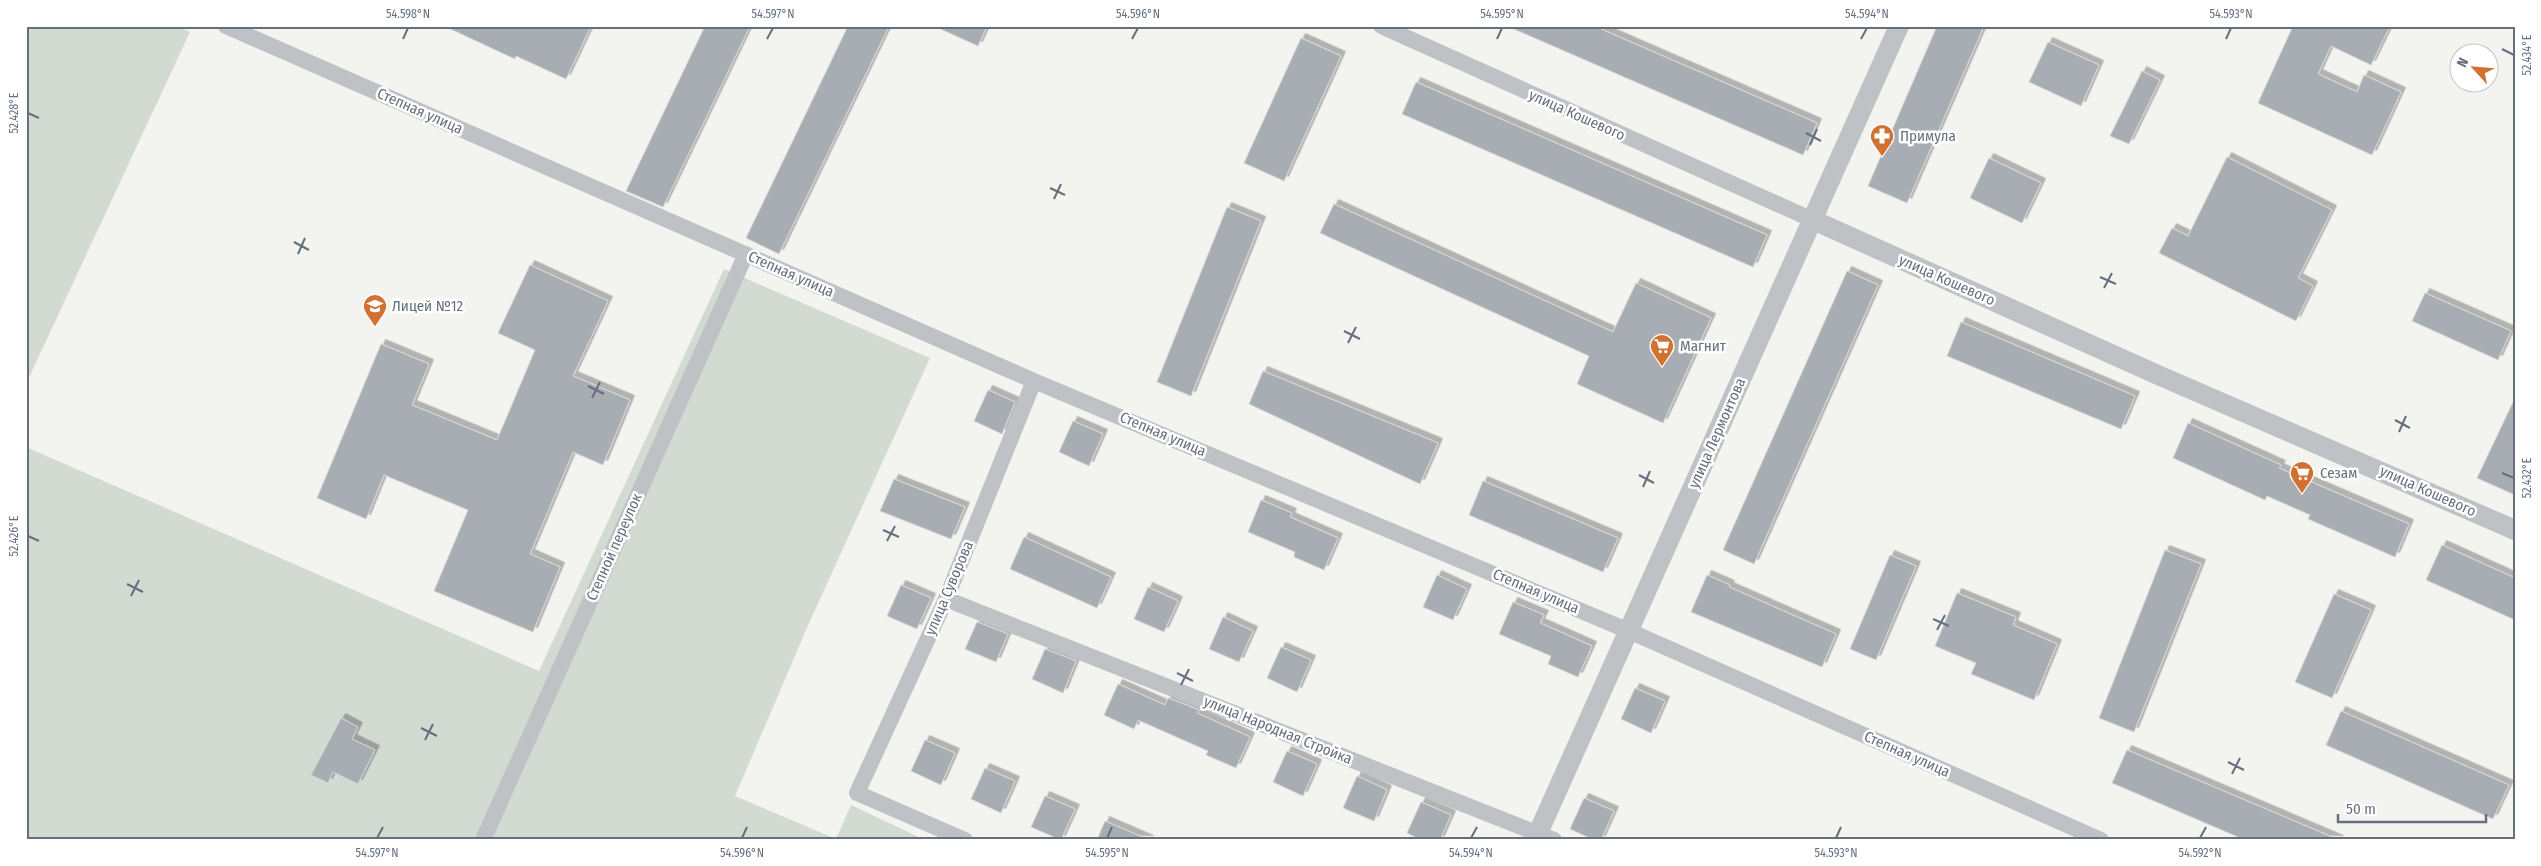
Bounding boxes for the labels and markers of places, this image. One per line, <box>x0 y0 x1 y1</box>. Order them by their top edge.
pharmacy icon: Примула <box>1869 123 1895 157</box>
place label: Примула <box>1900 127 1956 145</box>
school or university icon: Лицей №12 <box>362 293 388 327</box>
place label: Лицей №12 <box>392 297 464 315</box>
supermarket icon: Магнит <box>1649 333 1675 367</box>
place label: Магнит <box>1680 337 1727 355</box>
supermarket icon: Сезам <box>2289 460 2315 494</box>
place label: Сезам <box>2320 464 2357 482</box>

